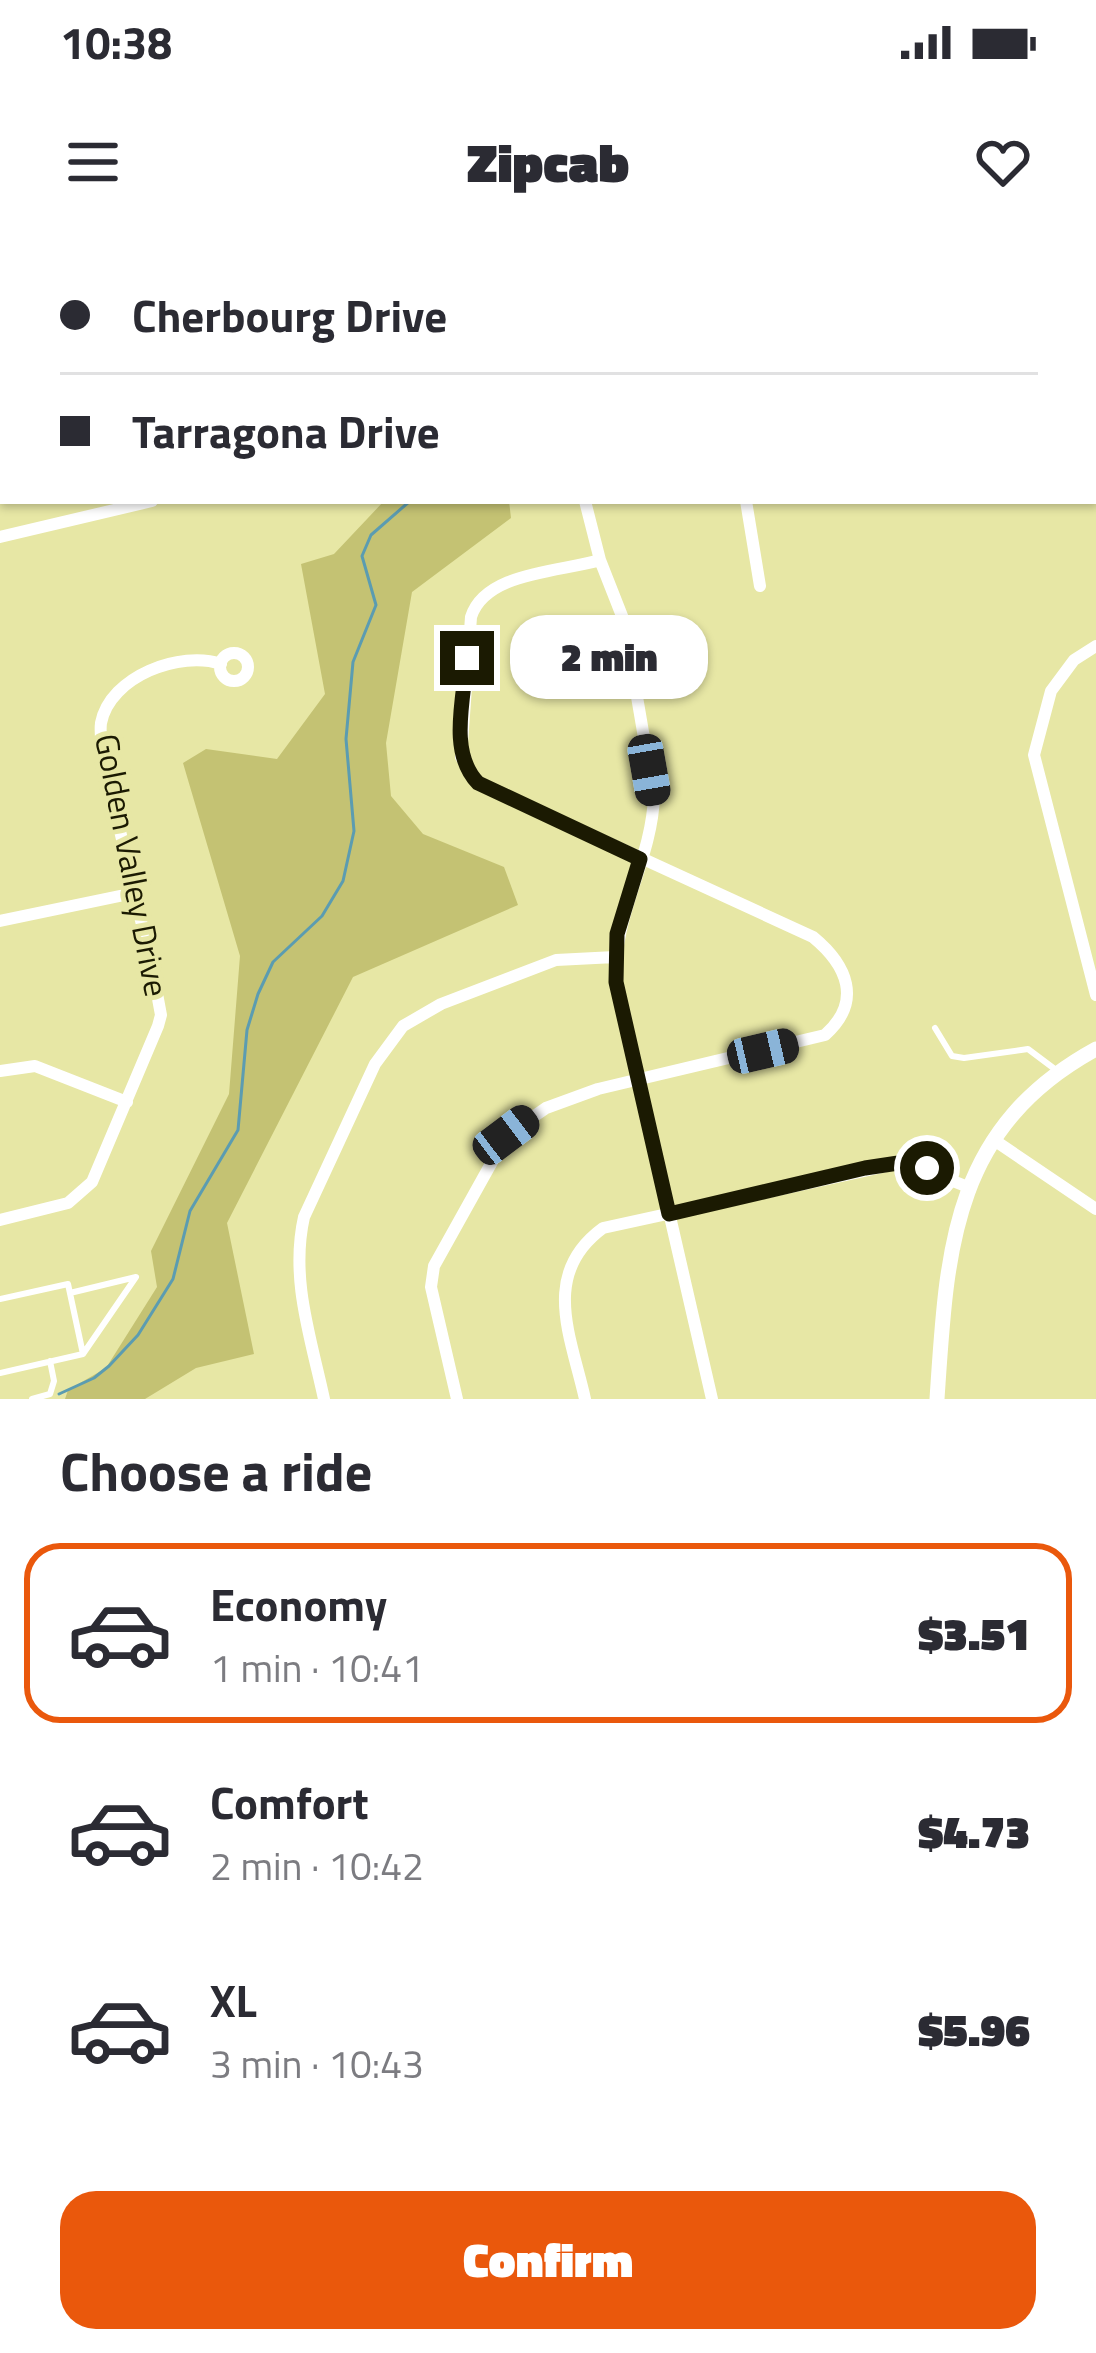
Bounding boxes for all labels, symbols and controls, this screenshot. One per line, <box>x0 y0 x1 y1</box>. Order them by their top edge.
text: 10:38 <box>60 8 172 76</box>
text: Zipcab <box>467 121 629 203</box>
icon: menu <box>60 129 126 195</box>
icon: heart <box>970 129 1036 195</box>
text: Cherbourg Drive <box>132 281 447 349</box>
text: Tarragona Drive <box>132 397 440 465</box>
callout: 2 min <box>509 616 707 700</box>
text: 2 min <box>561 627 657 686</box>
route end <box>440 631 494 685</box>
street label: Golden Valley Drive <box>82 730 182 1000</box>
car <box>625 731 673 809</box>
car <box>724 1025 802 1077</box>
car <box>466 1099 546 1171</box>
route start <box>900 1141 954 1195</box>
text: Choose a ride <box>60 1430 372 1512</box>
text: Economy <box>210 1570 387 1638</box>
icon: car <box>66 1579 174 1687</box>
text: $3.51 <box>918 1599 1030 1667</box>
text: 1 min · 10:41 <box>210 1638 424 1697</box>
text: Comfort <box>210 1768 369 1836</box>
icon: car <box>66 1777 174 1885</box>
text: $4.73 <box>918 1797 1030 1865</box>
text: 2 min · 10:42 <box>210 1836 424 1895</box>
text: XL <box>210 1966 257 2034</box>
icon: car <box>66 1975 174 2083</box>
text: $5.96 <box>918 1995 1030 2063</box>
text: 3 min · 10:43 <box>210 2034 424 2093</box>
button: Confirm <box>60 2191 1036 2329</box>

